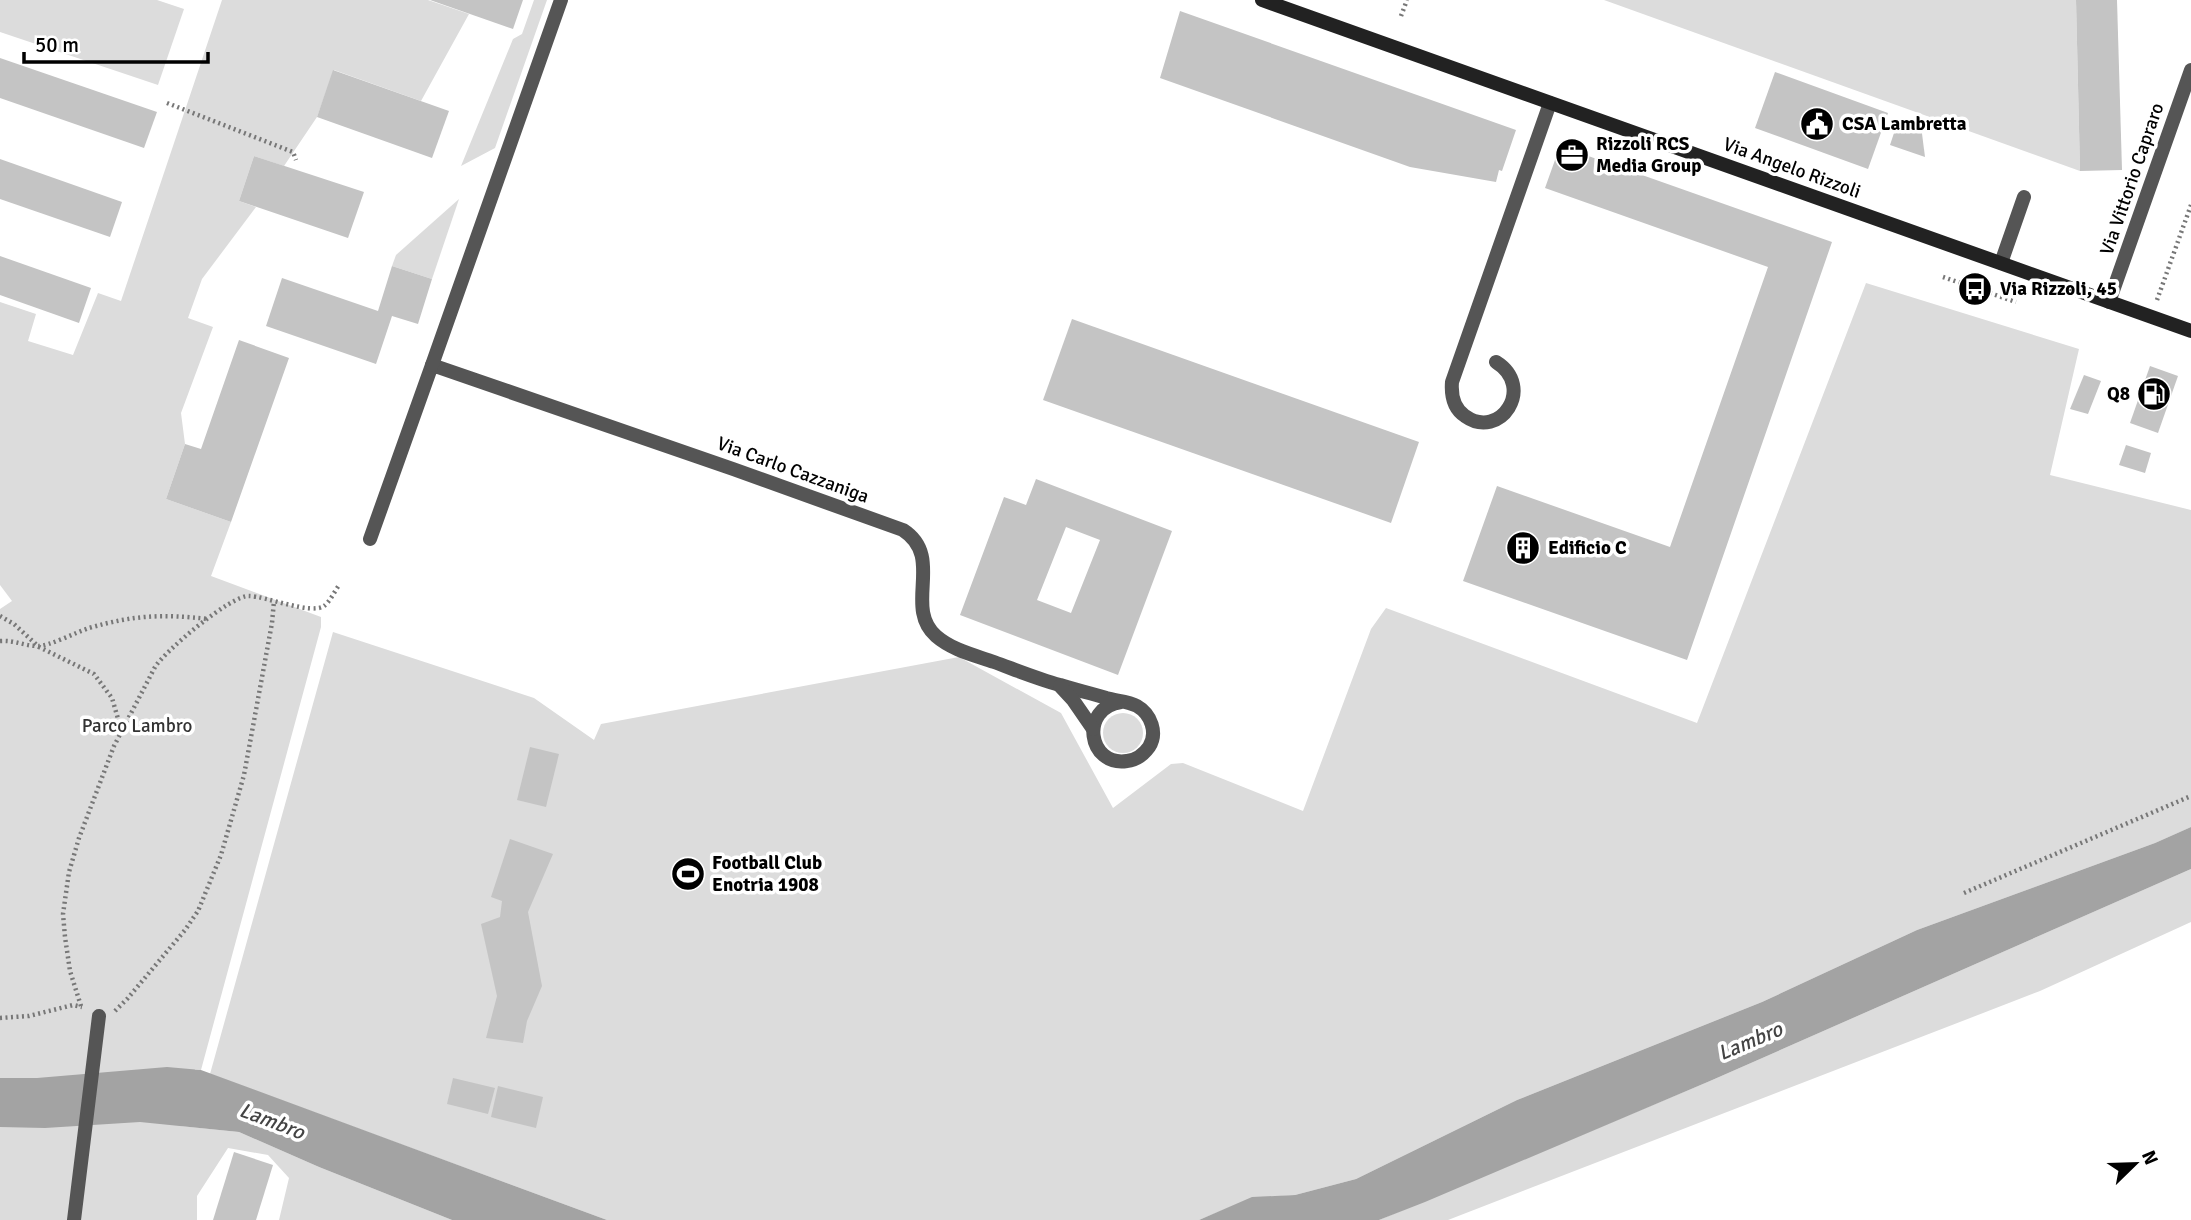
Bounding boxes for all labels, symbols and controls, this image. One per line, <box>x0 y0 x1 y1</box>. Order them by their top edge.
scale bar <box>24 21 208 65</box>
text: 50 m <box>35 32 79 58</box>
street label: Via Vittorio Capraro <box>2095 100 2169 258</box>
public building icon: CSA Lambretta <box>1798 105 1836 143</box>
place label: CSA Lambretta <box>1842 112 1967 136</box>
place label: Rizzoli RCS Media Group <box>1596 132 1701 178</box>
street label: Via Angelo Rizzoli <box>1720 132 1864 204</box>
office icon: Rizzoli RCS Media Group <box>1553 136 1591 174</box>
bus stop icon: Via Rizzoli, 45 <box>1956 270 1994 308</box>
place label: Via Rizzoli, 45 <box>2000 277 2117 301</box>
fuel station icon: Q8 <box>2135 375 2173 413</box>
place label: Q8 <box>2107 382 2130 406</box>
street label: Via Carlo Cazzaniga <box>714 431 872 509</box>
building icon: Edificio C <box>1504 529 1542 567</box>
place label: Edificio C <box>1548 536 1627 560</box>
park label: Parco Lambro <box>82 714 192 738</box>
place label: Football Club Enotria 1908 <box>712 851 822 897</box>
sports icon: Football Club Enotria 1908 <box>669 855 707 893</box>
water label: Lambro <box>1714 1015 1787 1066</box>
water label: Lambro <box>236 1097 309 1146</box>
north arrow <box>2100 1129 2170 1199</box>
text: N <box>2136 1147 2163 1169</box>

